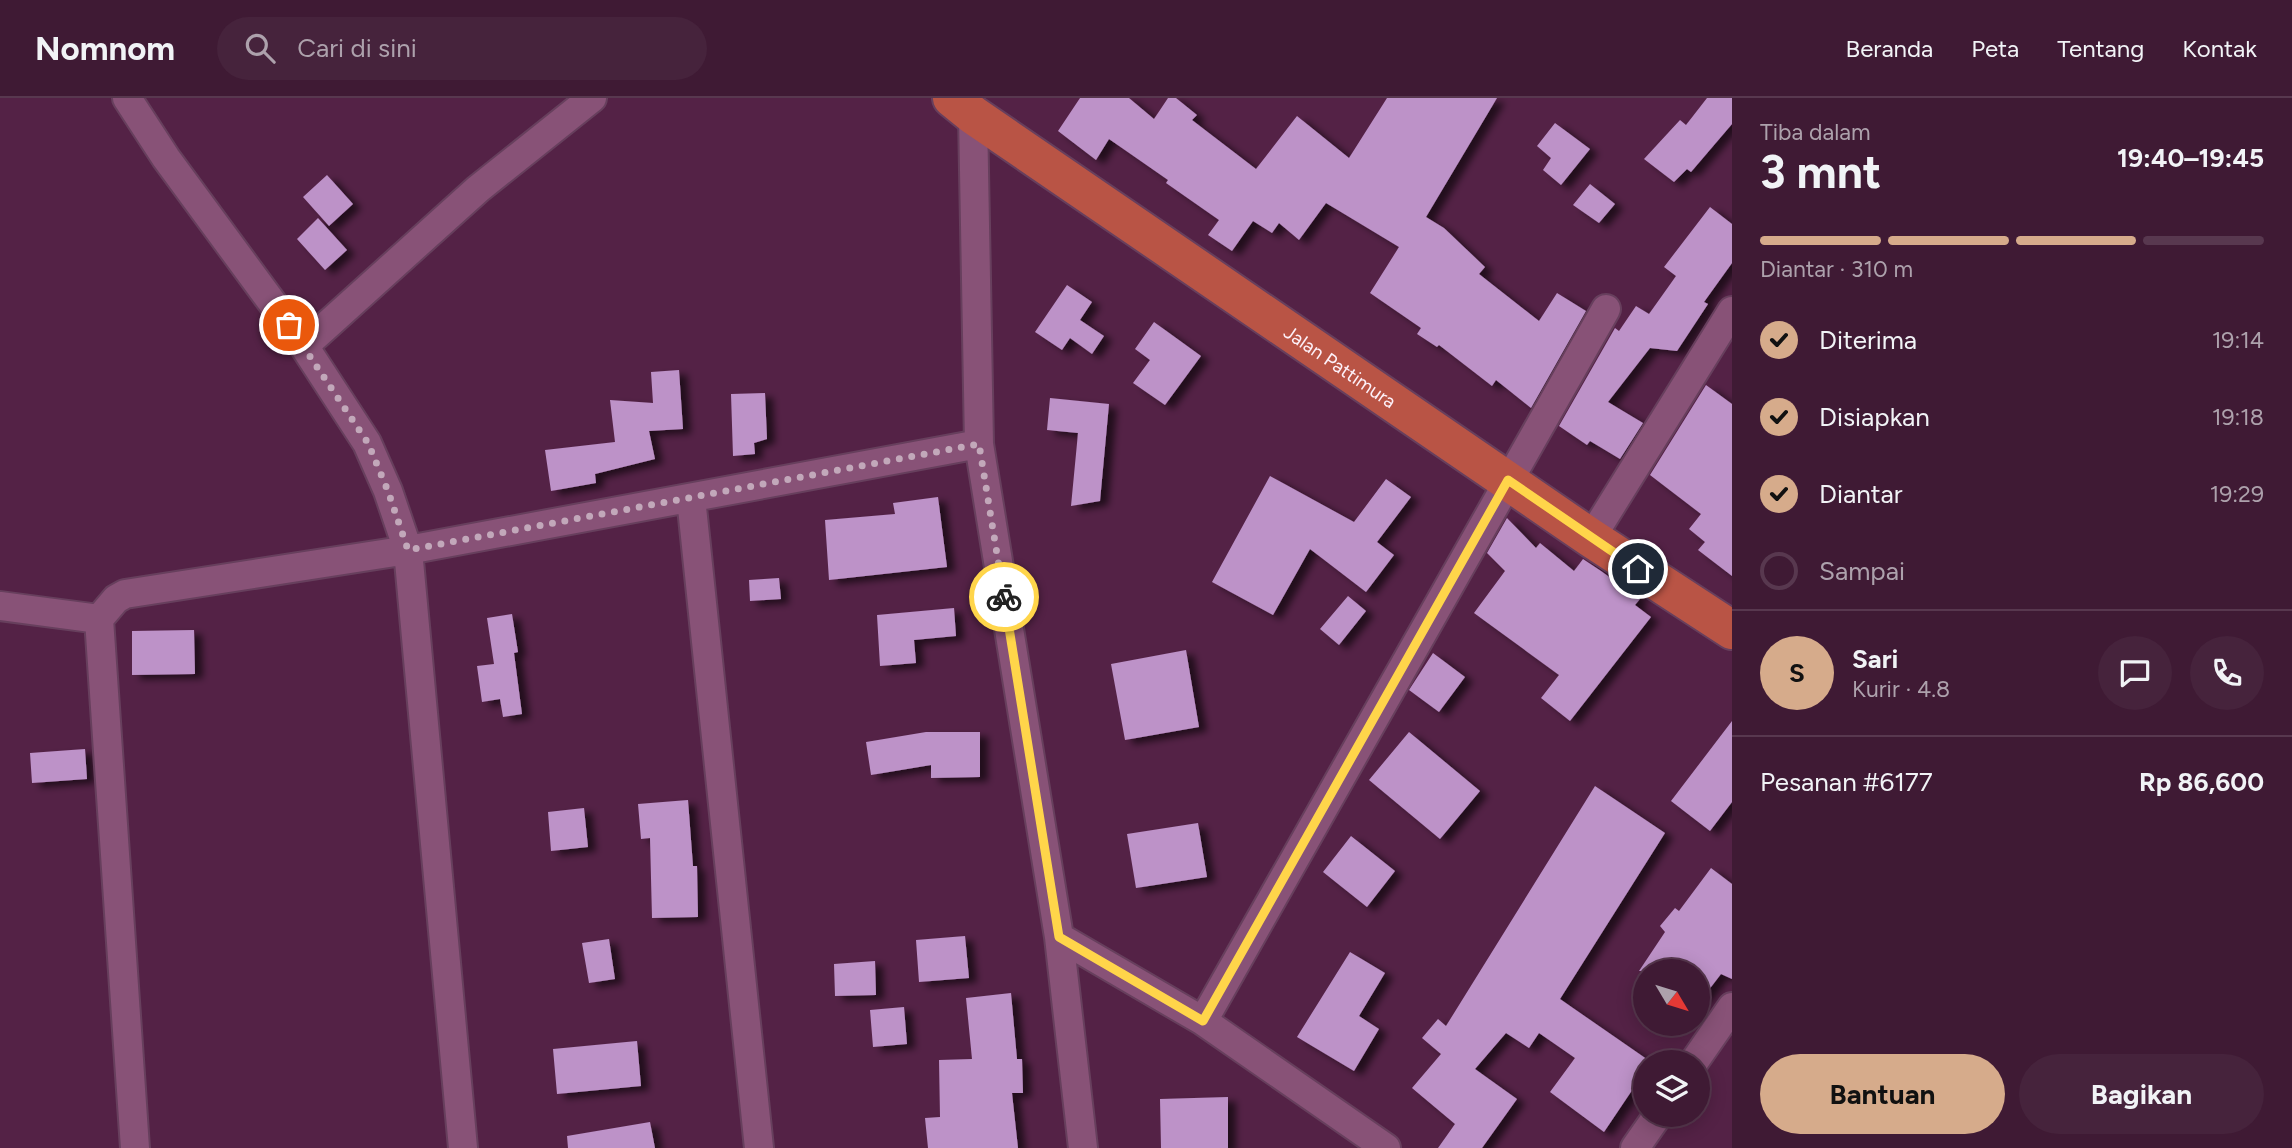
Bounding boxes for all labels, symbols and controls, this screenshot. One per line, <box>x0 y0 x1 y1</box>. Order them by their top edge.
search box <box>217 17 707 80</box>
text: Nomnom <box>35 29 175 68</box>
icon: search <box>241 29 279 67</box>
text: Cari di sini <box>297 32 417 64</box>
text: Beranda <box>1846 34 1933 63</box>
text: Peta <box>1971 34 2019 63</box>
text: Tentang <box>2057 34 2144 63</box>
text: Kontak <box>2182 34 2257 63</box>
text: Tiba dalam <box>1760 118 1871 146</box>
text: 19:40–19:45 <box>2117 142 2264 174</box>
text: 3 mnt <box>1760 144 1881 200</box>
text: Diantar · 310 m <box>1760 255 1913 283</box>
pin <box>259 295 319 355</box>
icon: bag <box>270 306 308 344</box>
street label: Jalan Pattimura <box>1279 320 1400 413</box>
icon: check <box>1760 321 1798 359</box>
text: Diterima <box>1819 324 1917 356</box>
text: 19:14 <box>2212 326 2264 354</box>
icon: check <box>1760 398 1798 436</box>
text: Disiapkan <box>1819 401 1930 433</box>
text: 19:18 <box>2212 403 2264 431</box>
icon: check <box>1760 475 1798 513</box>
text: Diantar <box>1819 478 1903 510</box>
text: 19:29 <box>2210 480 2264 508</box>
pin <box>1608 539 1668 599</box>
icon: home <box>1619 550 1657 588</box>
text: Sampai <box>1819 555 1905 587</box>
courier <box>969 562 1039 632</box>
icon: bike <box>985 578 1023 616</box>
button: chat <box>2098 636 2172 710</box>
button: phone <box>2190 636 2264 710</box>
text: Sari <box>1852 643 1898 675</box>
text: S <box>1789 657 1805 689</box>
text: Kurir · 4.8 <box>1852 675 1950 703</box>
text: Pesanan #6177 <box>1760 766 1933 798</box>
text: Rp 86,600 <box>2139 766 2264 798</box>
north arrow <box>1633 959 1710 1036</box>
map controls <box>1633 959 1710 1127</box>
button: layers <box>1633 1050 1710 1127</box>
button: Bantuan <box>1760 1054 2005 1134</box>
button: Bagikan <box>2019 1054 2264 1134</box>

